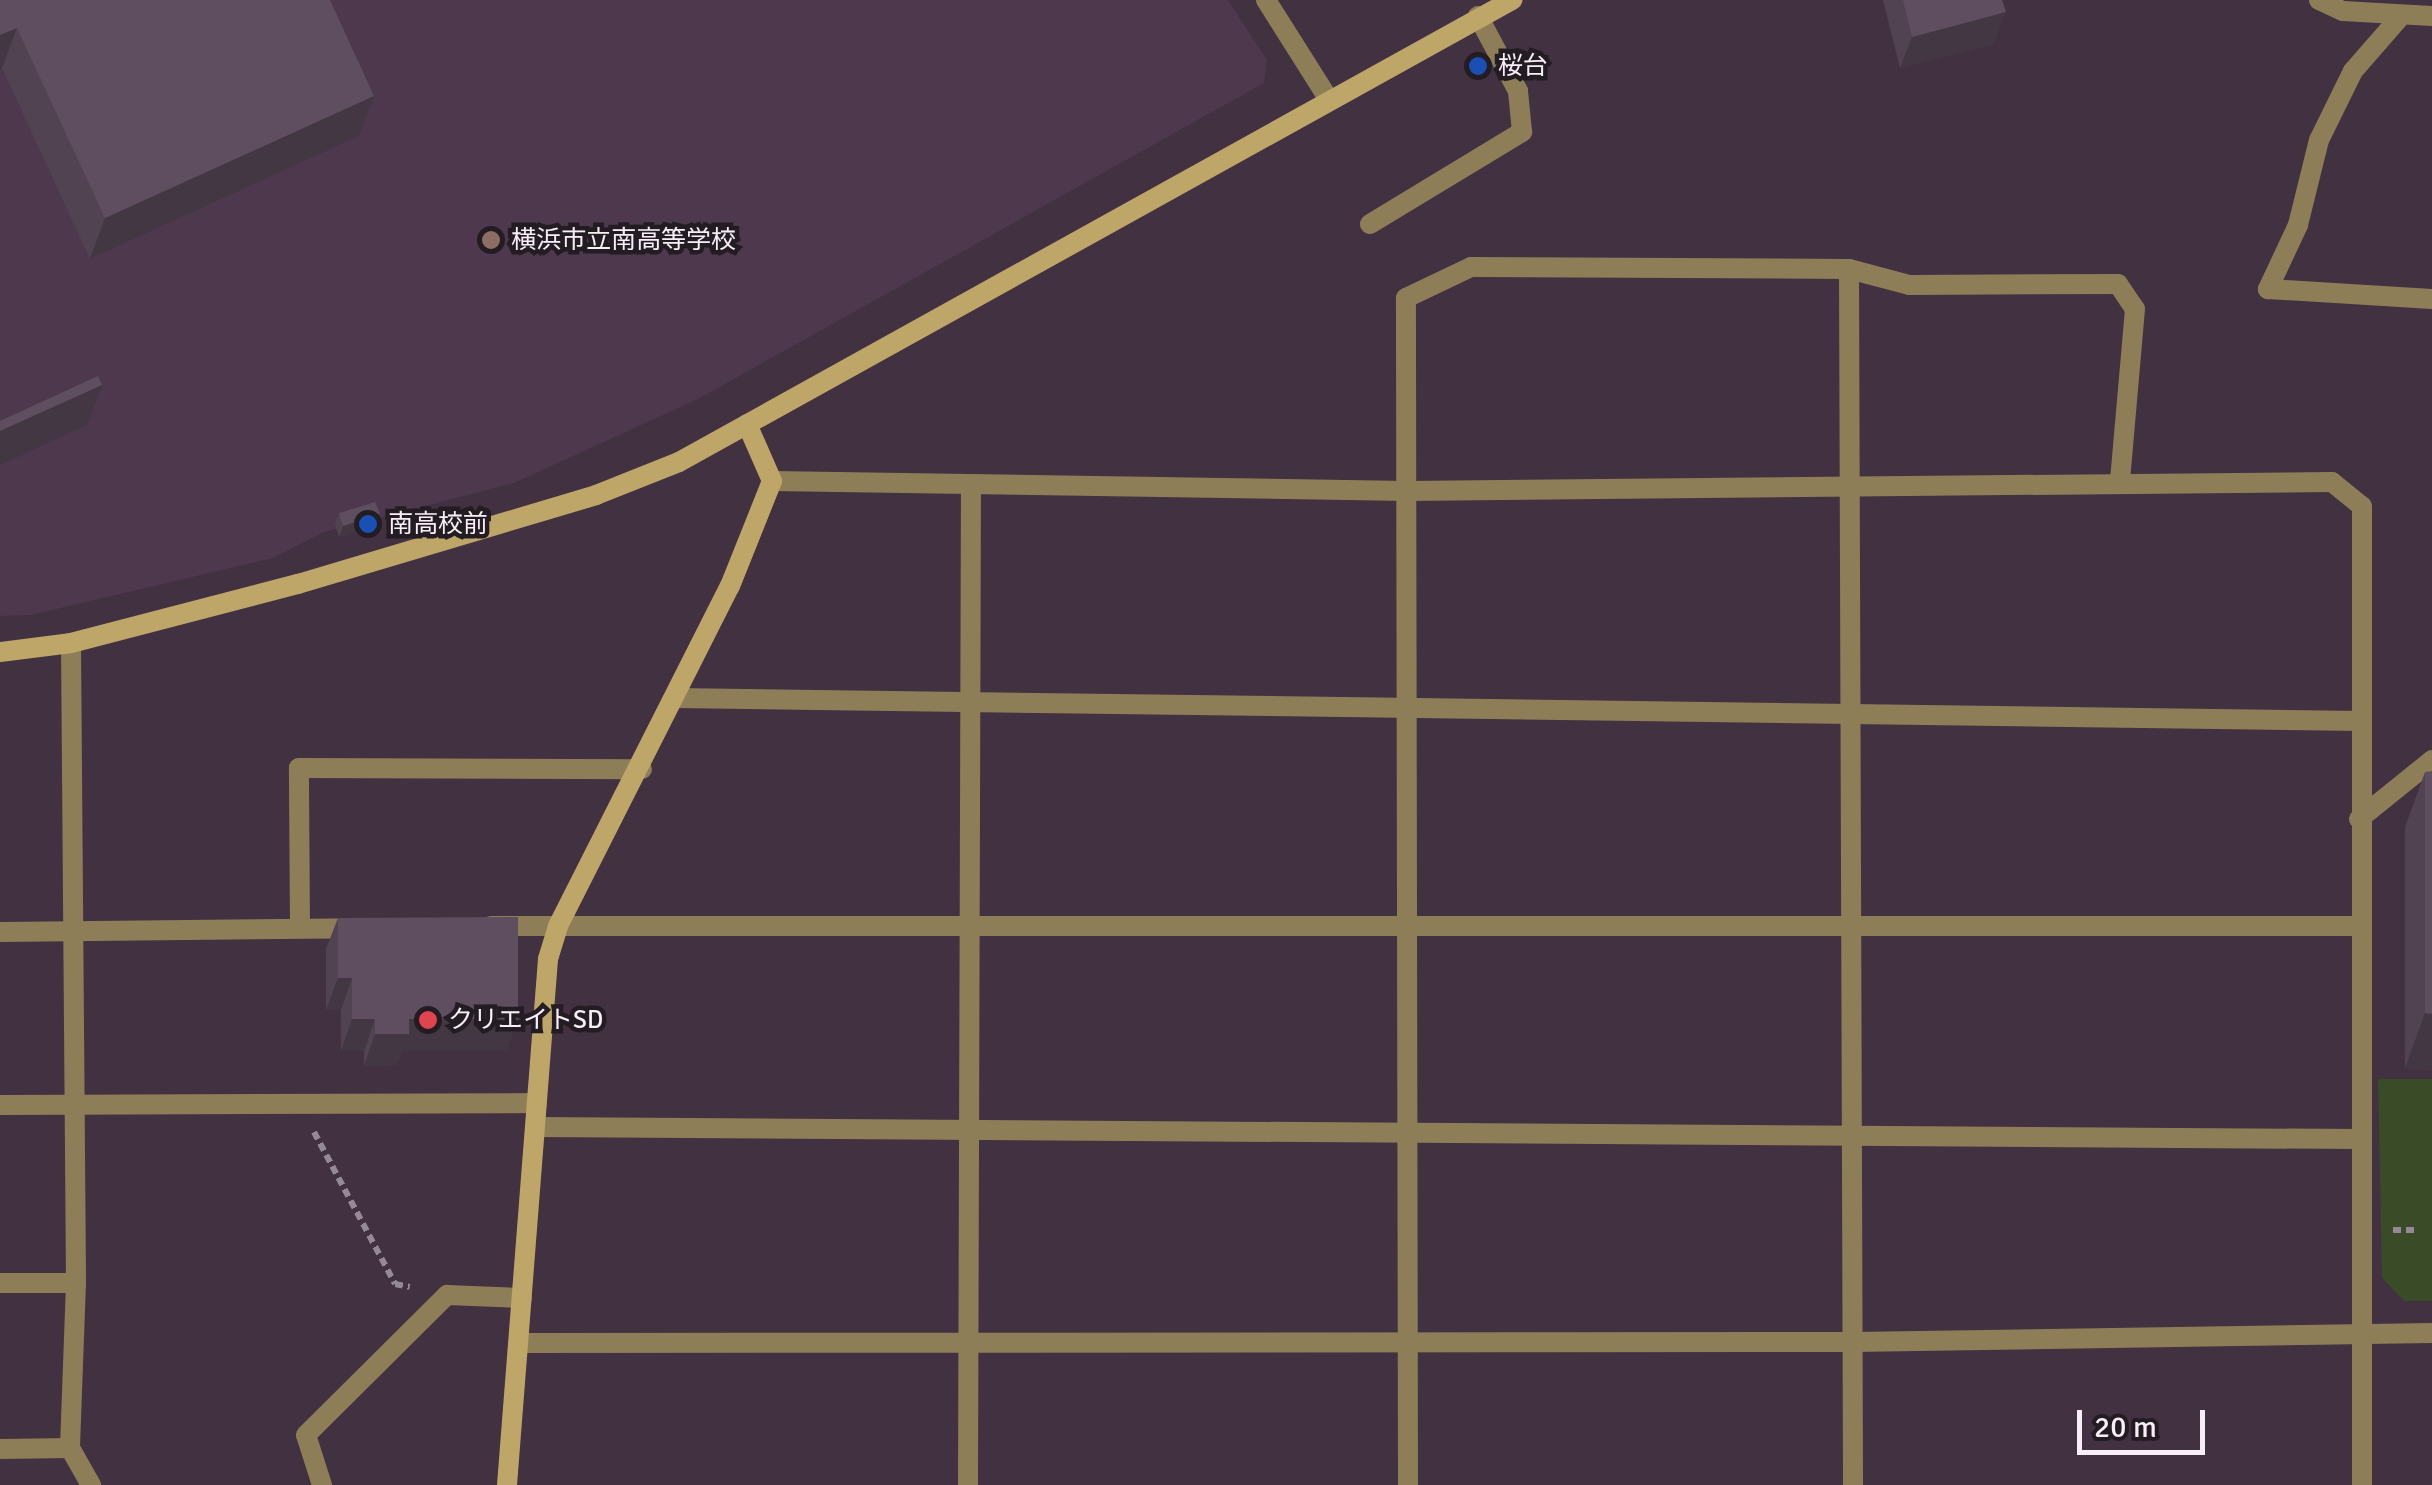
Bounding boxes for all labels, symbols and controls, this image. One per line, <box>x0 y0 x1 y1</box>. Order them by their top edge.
place label: 桜台 <box>1498 51 1548 81</box>
marker: 桜台 <box>1467 55 1489 77</box>
place label: 横浜市立南高等学校 <box>511 225 736 255</box>
marker: 横浜市立南高等学校 <box>480 229 502 251</box>
place label: 南高校前 <box>388 509 488 539</box>
marker: 南高校前 <box>357 513 379 535</box>
place label: クリエイトSD <box>448 1005 603 1035</box>
marker: クリエイトSD <box>417 1009 439 1031</box>
scale bar <box>2082 1390 2210 1452</box>
text: 20 m <box>2094 1409 2157 1446</box>

